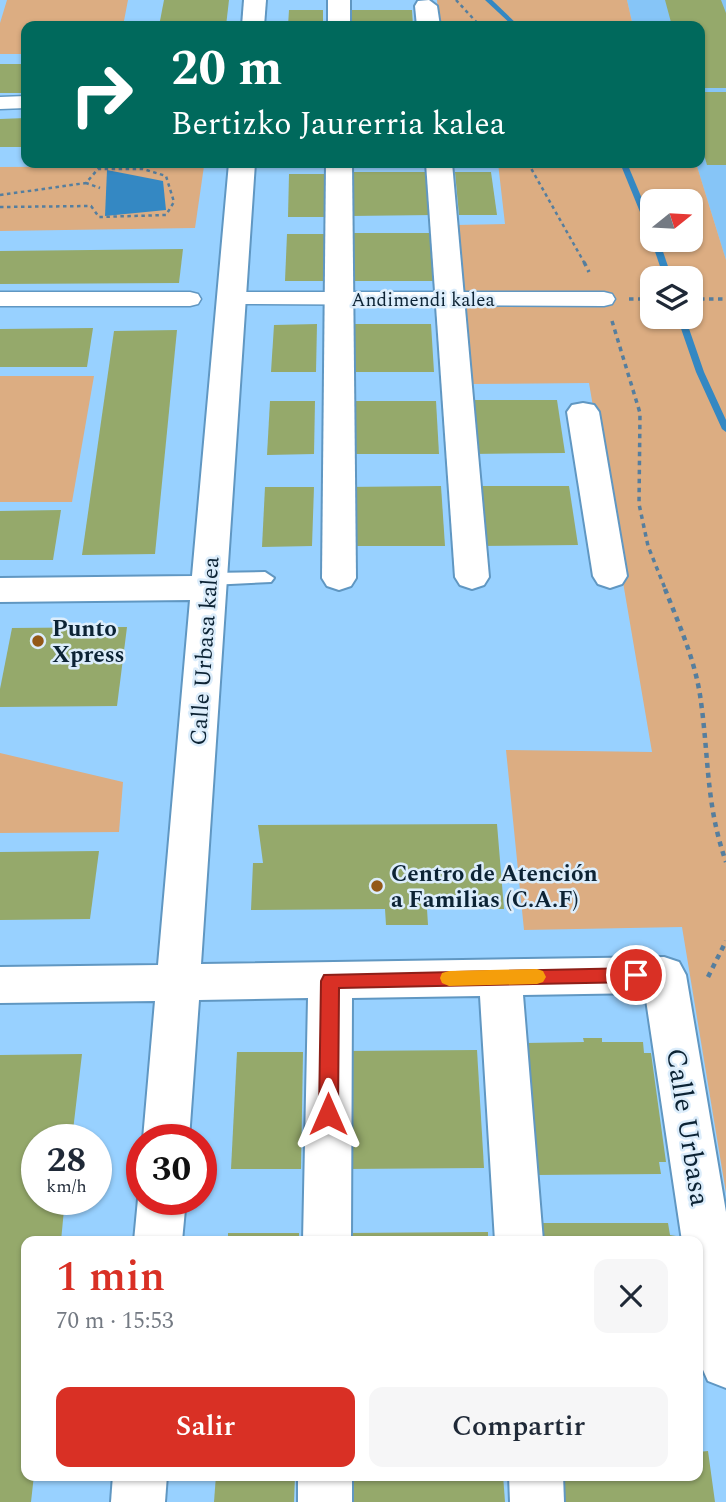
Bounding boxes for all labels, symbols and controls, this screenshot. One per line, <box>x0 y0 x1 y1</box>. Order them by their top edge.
text: 20 m <box>171 32 282 107</box>
icon: right <box>56 49 147 140</box>
text: Bertizko Jaurerria kalea <box>171 100 505 149</box>
north arrow <box>640 189 704 252</box>
map controls <box>640 189 703 329</box>
button: layers <box>640 266 703 329</box>
street label: Andimendi kalea <box>351 286 495 315</box>
street label: Calle Urbasa kalea <box>181 555 230 747</box>
place label: Punto Xpress <box>52 612 125 673</box>
marker: Punto Xpress <box>30 633 46 649</box>
place label: Centro de Atención a Familias (C.A.F) <box>391 857 598 918</box>
marker: Centro de Atención a Familias (C.A.F) <box>369 878 385 894</box>
pin <box>606 945 666 1005</box>
icon: arrive <box>617 956 655 994</box>
street label: Calle Urbasa <box>654 1045 721 1210</box>
position arrow <box>291 1077 365 1151</box>
speed limit sign: 30 <box>126 1124 217 1215</box>
text: 28 <box>47 1134 86 1187</box>
text: km/h <box>46 1173 87 1200</box>
text: 1 min <box>56 1246 165 1309</box>
button: close <box>594 1259 668 1333</box>
text: 70 m · 15:53 <box>56 1304 174 1339</box>
button: Salir <box>56 1387 355 1467</box>
button: Compartir <box>369 1387 668 1467</box>

